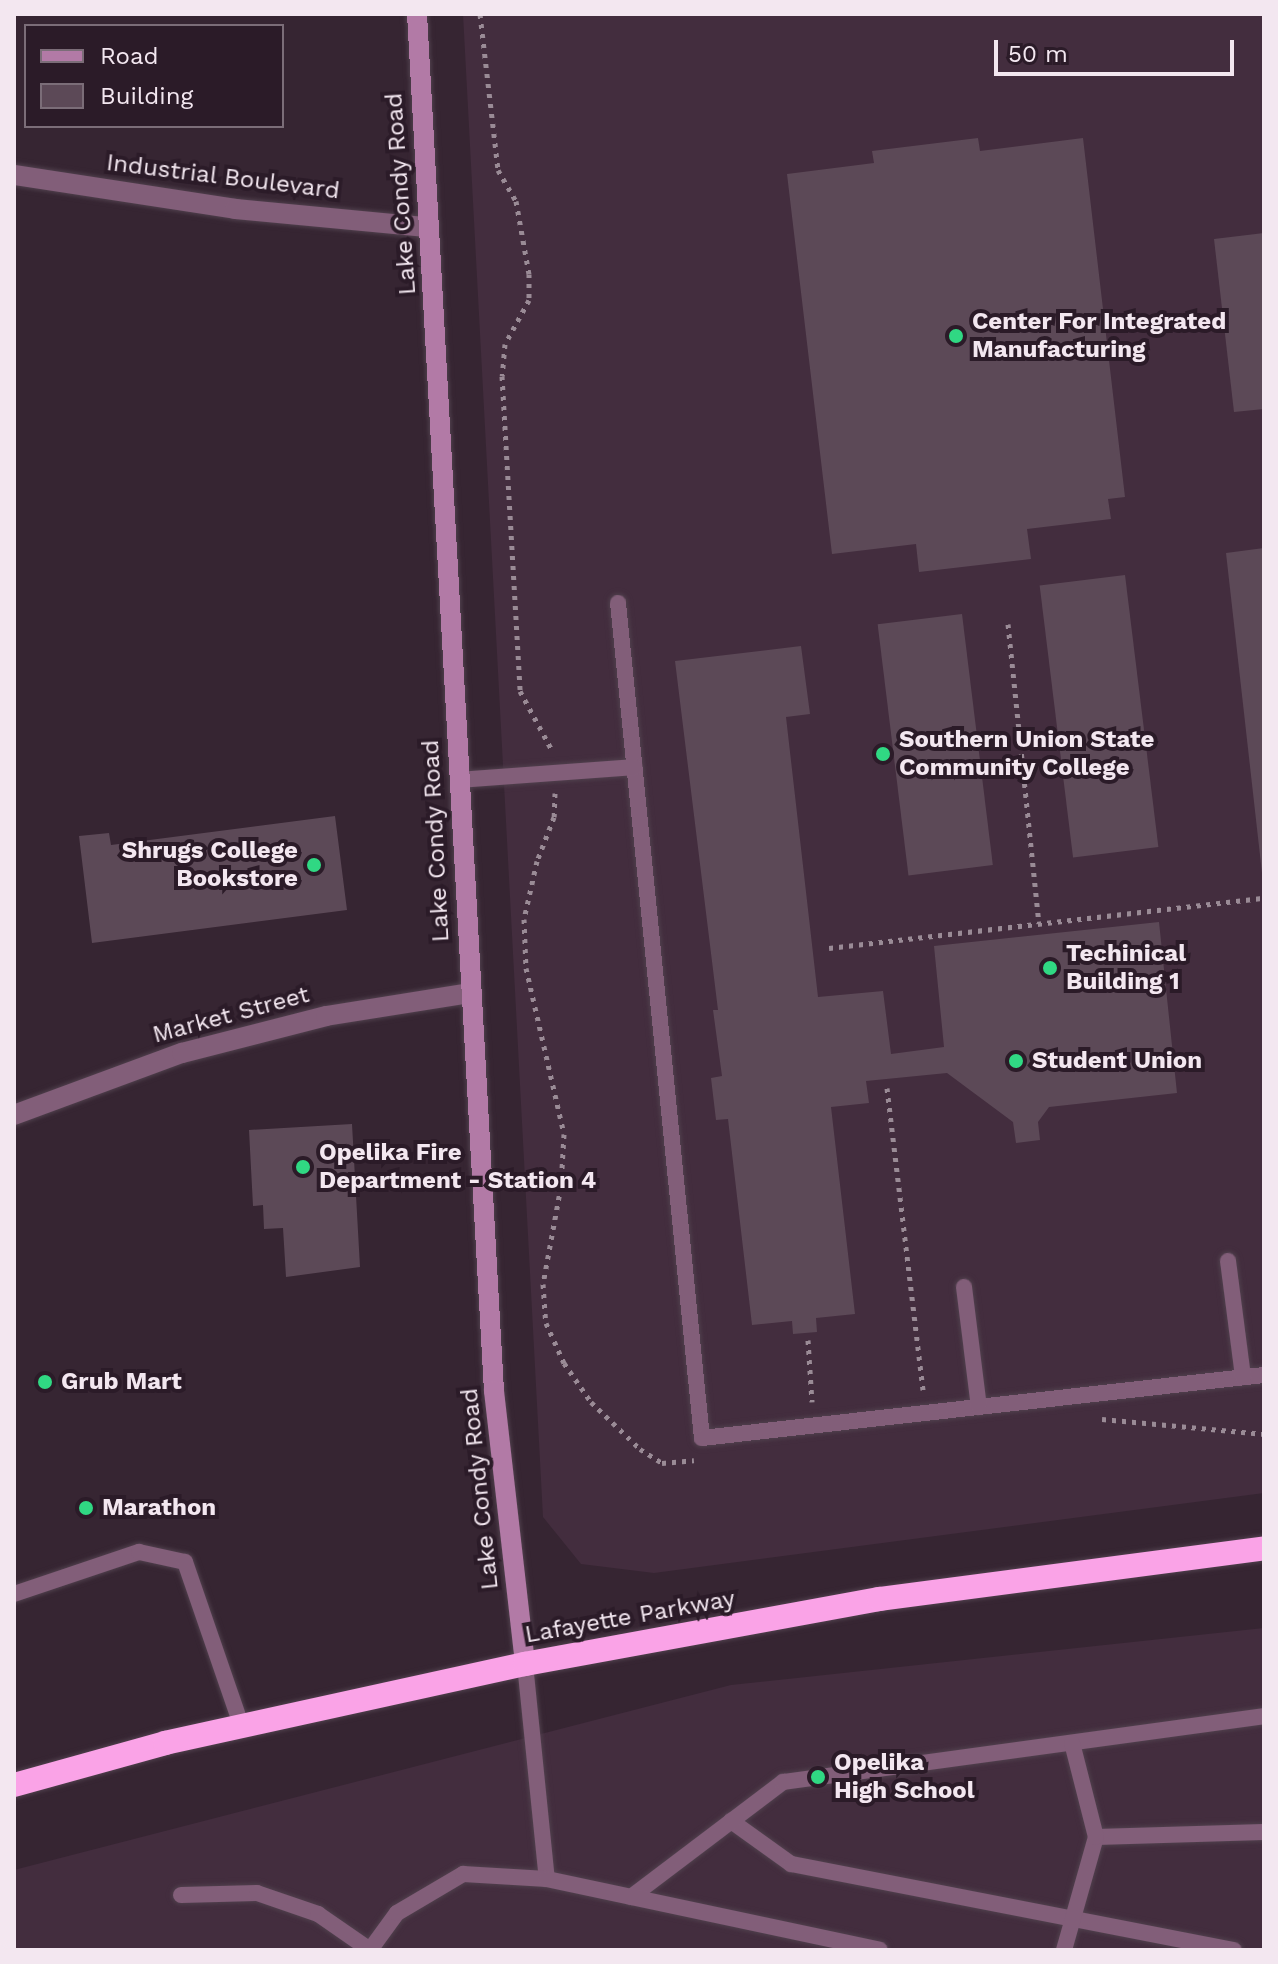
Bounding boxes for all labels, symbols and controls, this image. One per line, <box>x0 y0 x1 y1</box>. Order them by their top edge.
legend <box>24 24 284 128</box>
scale bar <box>998 24 1238 74</box>
text: 50 m <box>1008 40 1068 68</box>
text: Road <box>100 42 159 70</box>
text: Building <box>100 82 193 110</box>
street label: Lake Condy Road <box>380 92 422 296</box>
street label: Industrial Boulevard <box>104 148 342 206</box>
place label: Center For Integrated Manufacturing <box>972 308 1227 364</box>
marker: Center For Integrated Manufacturing <box>947 327 965 345</box>
place label: Southern Union State Community College <box>899 726 1154 782</box>
street label: Lake Condy Road <box>416 739 456 943</box>
marker: Southern Union State Community College <box>874 745 892 763</box>
place label: Shrugs College Bookstore <box>122 837 298 893</box>
marker: Shrugs College Bookstore <box>305 856 323 874</box>
place label: Techinical Building 1 <box>1066 940 1186 996</box>
marker: Techinical Building 1 <box>1041 959 1059 977</box>
street label: Market Street <box>150 980 312 1050</box>
place label: Student Union <box>1032 1047 1202 1075</box>
marker: Student Union <box>1007 1052 1025 1070</box>
place label: Opelika Fire Department - Station 4 <box>319 1139 596 1195</box>
marker: Opelika Fire Department - Station 4 <box>294 1158 312 1176</box>
place label: Grub Mart <box>61 1368 182 1396</box>
marker: Grub Mart <box>36 1373 54 1391</box>
street label: Lake Condy Road <box>455 1387 505 1591</box>
place label: Marathon <box>102 1494 216 1522</box>
marker: Marathon <box>77 1499 95 1517</box>
street label: Lafayette Parkway <box>523 1584 737 1650</box>
place label: Opelika High School <box>834 1749 975 1805</box>
marker: Opelika High School <box>809 1768 827 1786</box>

